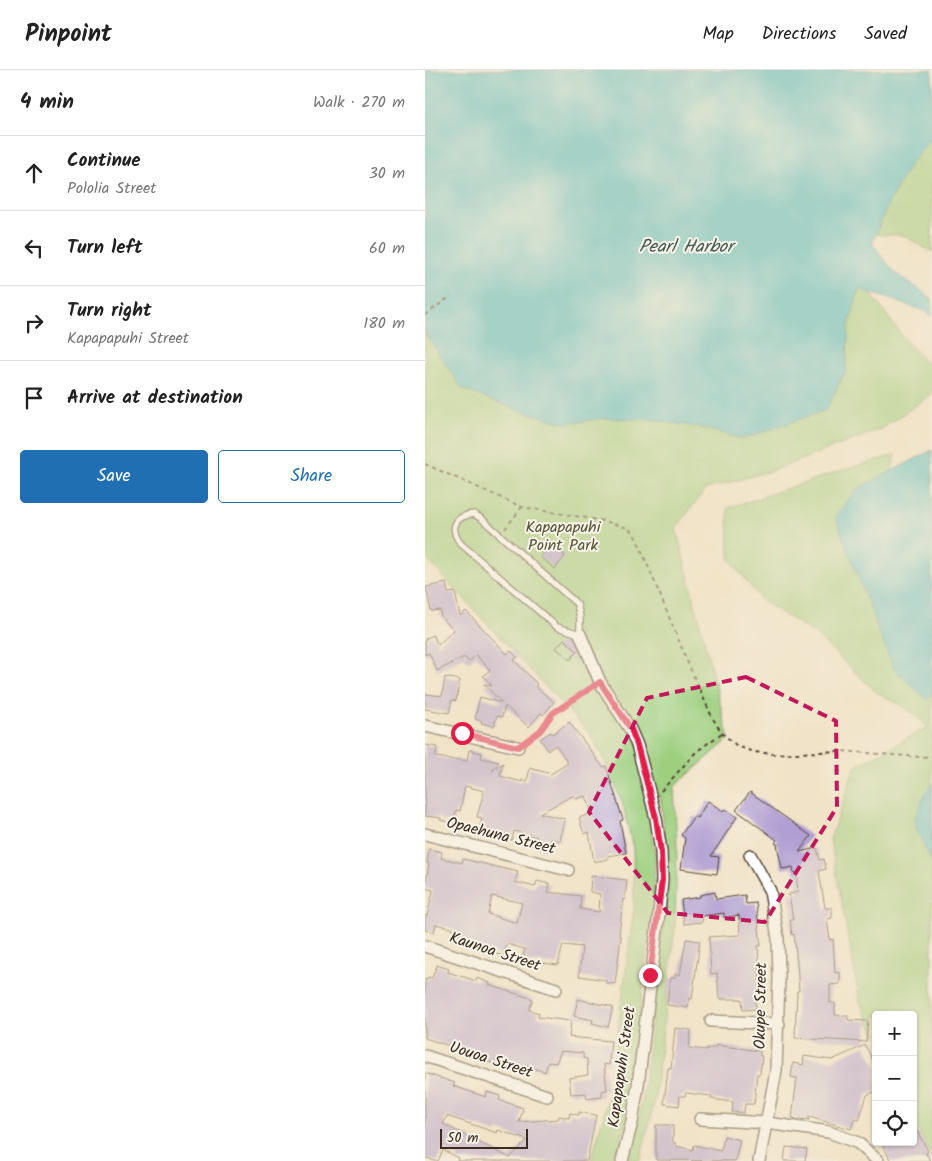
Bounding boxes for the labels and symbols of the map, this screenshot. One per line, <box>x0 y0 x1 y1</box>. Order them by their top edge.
water label: Pearl Harbor <box>639 233 737 262</box>
park label: Kapapapuhi Point Park <box>526 515 602 558</box>
route start <box>451 722 474 745</box>
street label: Opaehuna Street <box>444 810 559 862</box>
street label: Kaunoa Street <box>446 925 545 979</box>
street label: Okupe Street <box>748 962 774 1050</box>
route end <box>639 964 662 987</box>
street label: Kapapapuhi Street <box>601 1004 643 1129</box>
street label: Uouoa Street <box>446 1035 537 1085</box>
scale bar <box>440 1126 527 1149</box>

